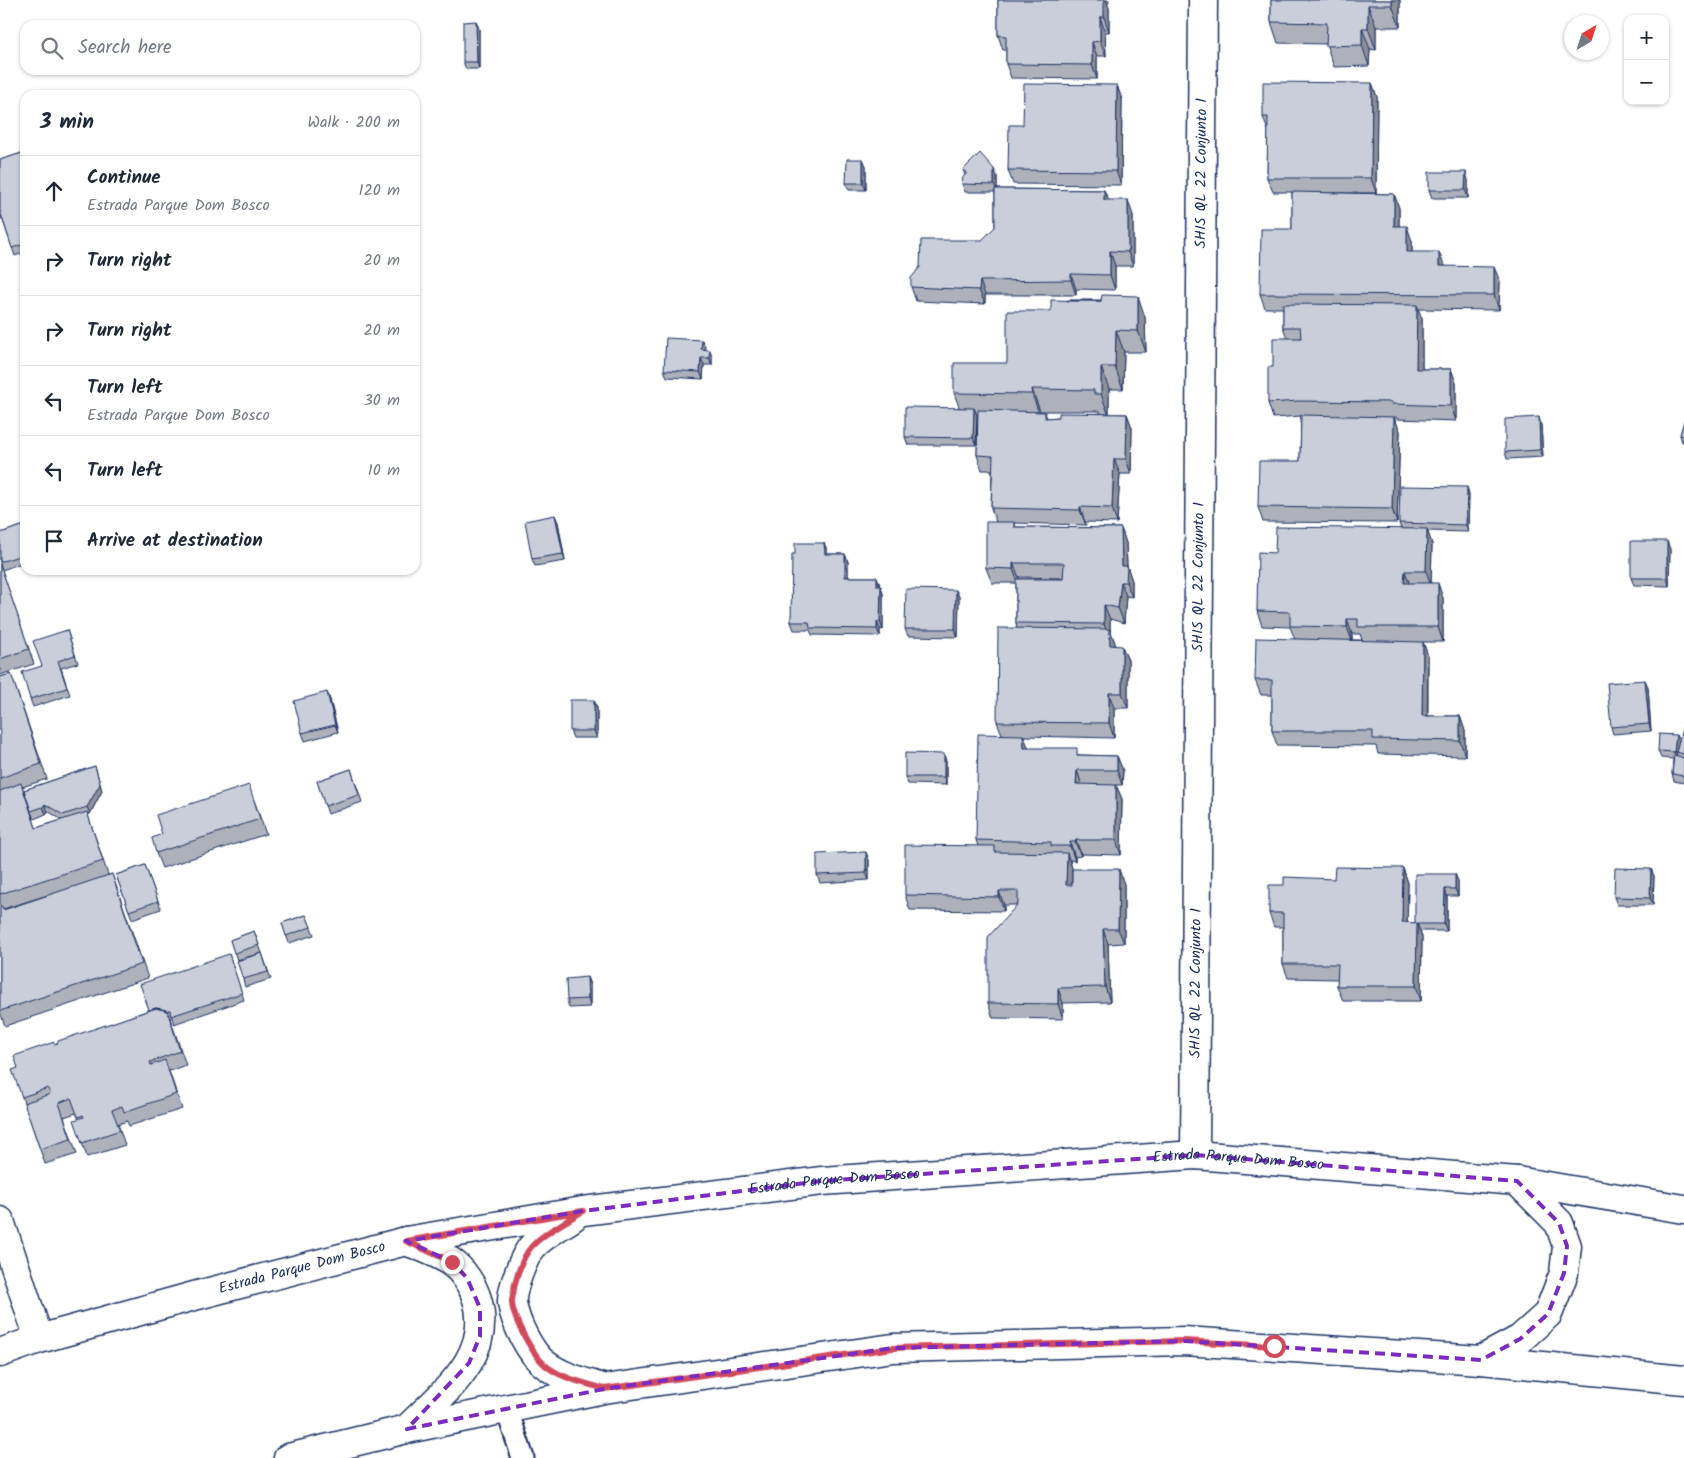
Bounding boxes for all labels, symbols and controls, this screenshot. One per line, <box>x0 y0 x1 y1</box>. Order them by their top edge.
north arrow <box>1564 15 1609 60</box>
map controls <box>1624 15 1669 105</box>
button: + <box>1624 15 1669 60</box>
search box <box>20 20 420 75</box>
text: Search here <box>78 33 172 63</box>
icon: search <box>38 34 66 62</box>
button: − <box>1624 60 1669 105</box>
street label: SHIS QL 22 Conjunto 1 <box>1189 98 1214 248</box>
text: 3 min <box>40 106 94 139</box>
text: Walk · 200 m <box>307 110 400 135</box>
text: Continue <box>87 163 160 193</box>
icon: ahead <box>40 177 68 205</box>
text: 120 m <box>359 178 400 203</box>
text: Estrada Parque Dom Bosco <box>87 193 270 218</box>
text: Turn right <box>87 246 172 276</box>
icon: right <box>40 247 68 275</box>
text: 20 m <box>364 248 400 273</box>
text: Turn right <box>87 316 172 346</box>
icon: right <box>40 317 68 345</box>
text: 20 m <box>364 318 400 343</box>
text: Turn left <box>87 373 162 403</box>
icon: left <box>40 387 68 415</box>
text: 30 m <box>364 388 400 413</box>
text: Estrada Parque Dom Bosco <box>87 403 270 428</box>
text: Turn left <box>87 456 162 486</box>
icon: left <box>40 457 68 485</box>
text: 10 m <box>368 458 400 483</box>
street label: SHIS QL 22 Conjunto 1 <box>1186 502 1212 652</box>
text: Arrive at destination <box>87 526 263 556</box>
icon: arrive <box>40 527 68 555</box>
street label: SHIS QL 22 Conjunto 1 <box>1184 908 1209 1058</box>
street label: Estrada Parque Dom Bosco <box>1152 1143 1325 1177</box>
street label: Estrada Parque Dom Bosco <box>748 1162 921 1202</box>
street label: Estrada Parque Dom Bosco <box>216 1235 388 1301</box>
route end <box>441 1251 464 1274</box>
route start <box>1263 1335 1286 1358</box>

